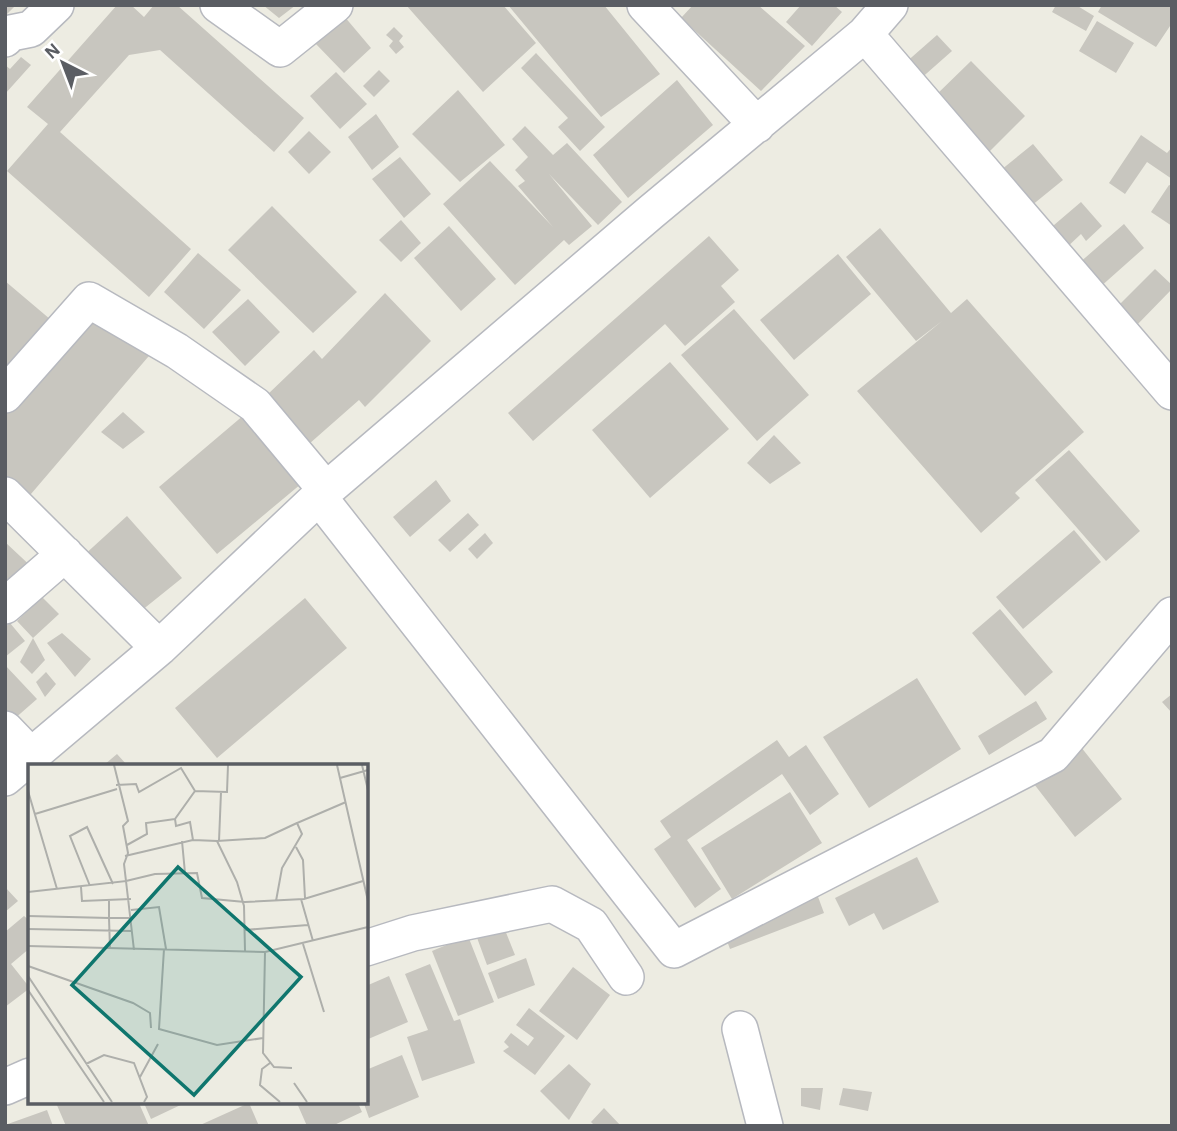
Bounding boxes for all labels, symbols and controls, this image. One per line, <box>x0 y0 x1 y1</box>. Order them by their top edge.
north arrow <box>28 28 98 98</box>
text: N <box>41 40 64 63</box>
inset map <box>28 764 368 1103</box>

